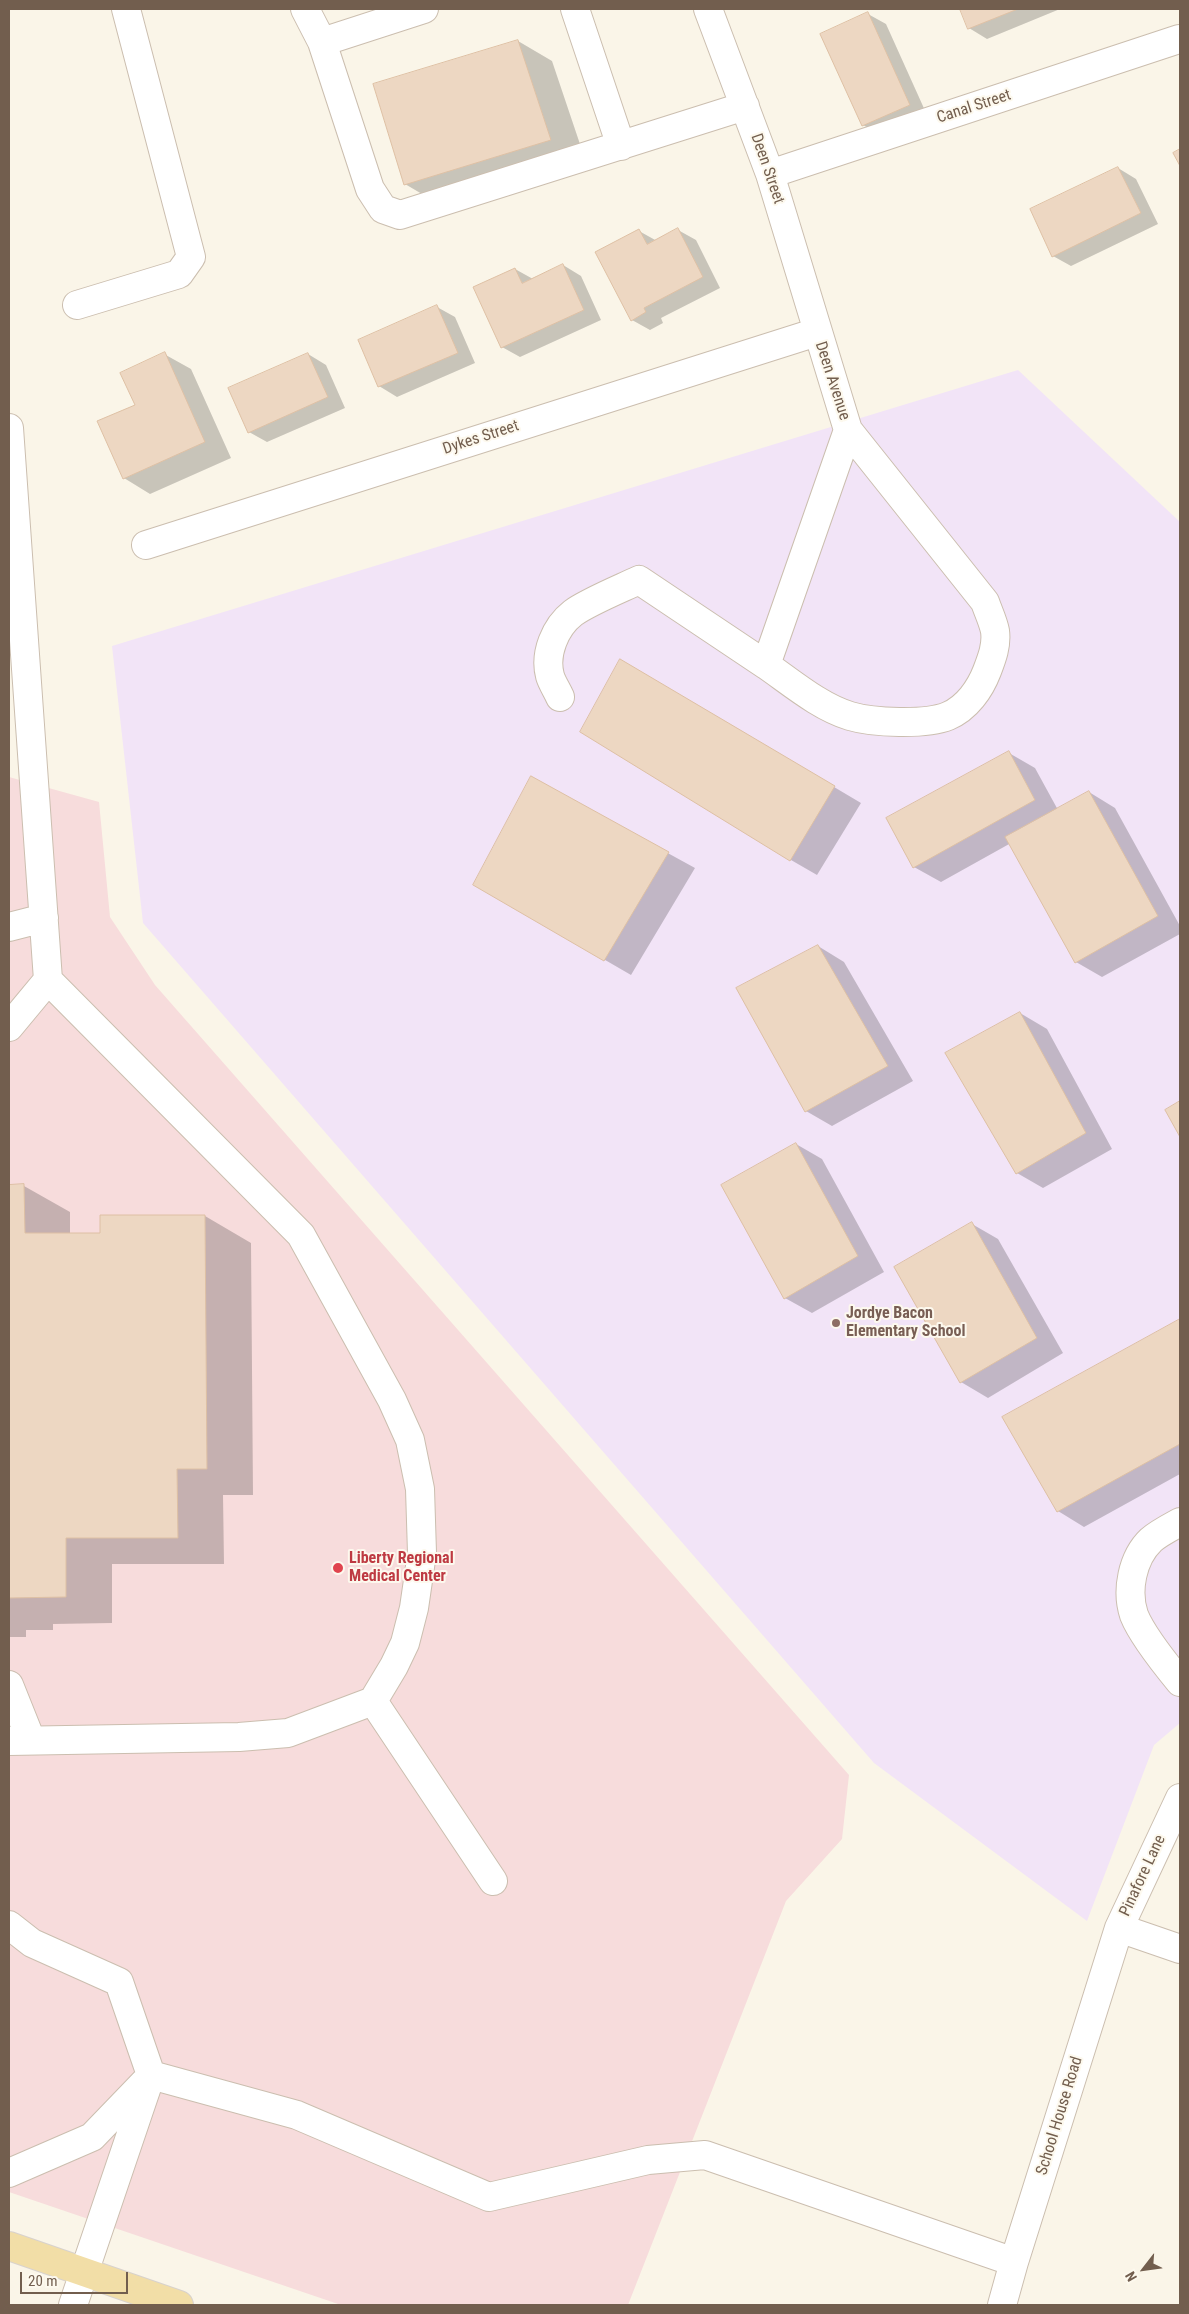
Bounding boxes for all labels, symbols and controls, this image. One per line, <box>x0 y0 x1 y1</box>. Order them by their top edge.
street label: Canal Street <box>934 86 1014 128</box>
street label: Deen Street <box>746 131 788 207</box>
street label: Deen Avenue <box>810 339 854 423</box>
street label: Dykes Street <box>441 417 521 459</box>
place label: Jordye Bacon Elementary School <box>846 1304 965 1342</box>
marker: Jordye Bacon Elementary School <box>830 1317 842 1329</box>
place label: Liberty Regional Medical Center <box>349 1549 454 1587</box>
marker: Liberty Regional Medical Center <box>331 1561 345 1575</box>
street label: Pinafore Lane <box>1116 1832 1170 1920</box>
street label: School House Road <box>1033 2054 1087 2178</box>
north arrow <box>1119 2244 1169 2294</box>
scale bar <box>22 2262 130 2294</box>
text: N <box>1122 2269 1140 2284</box>
text: 20 m <box>28 2272 58 2290</box>

